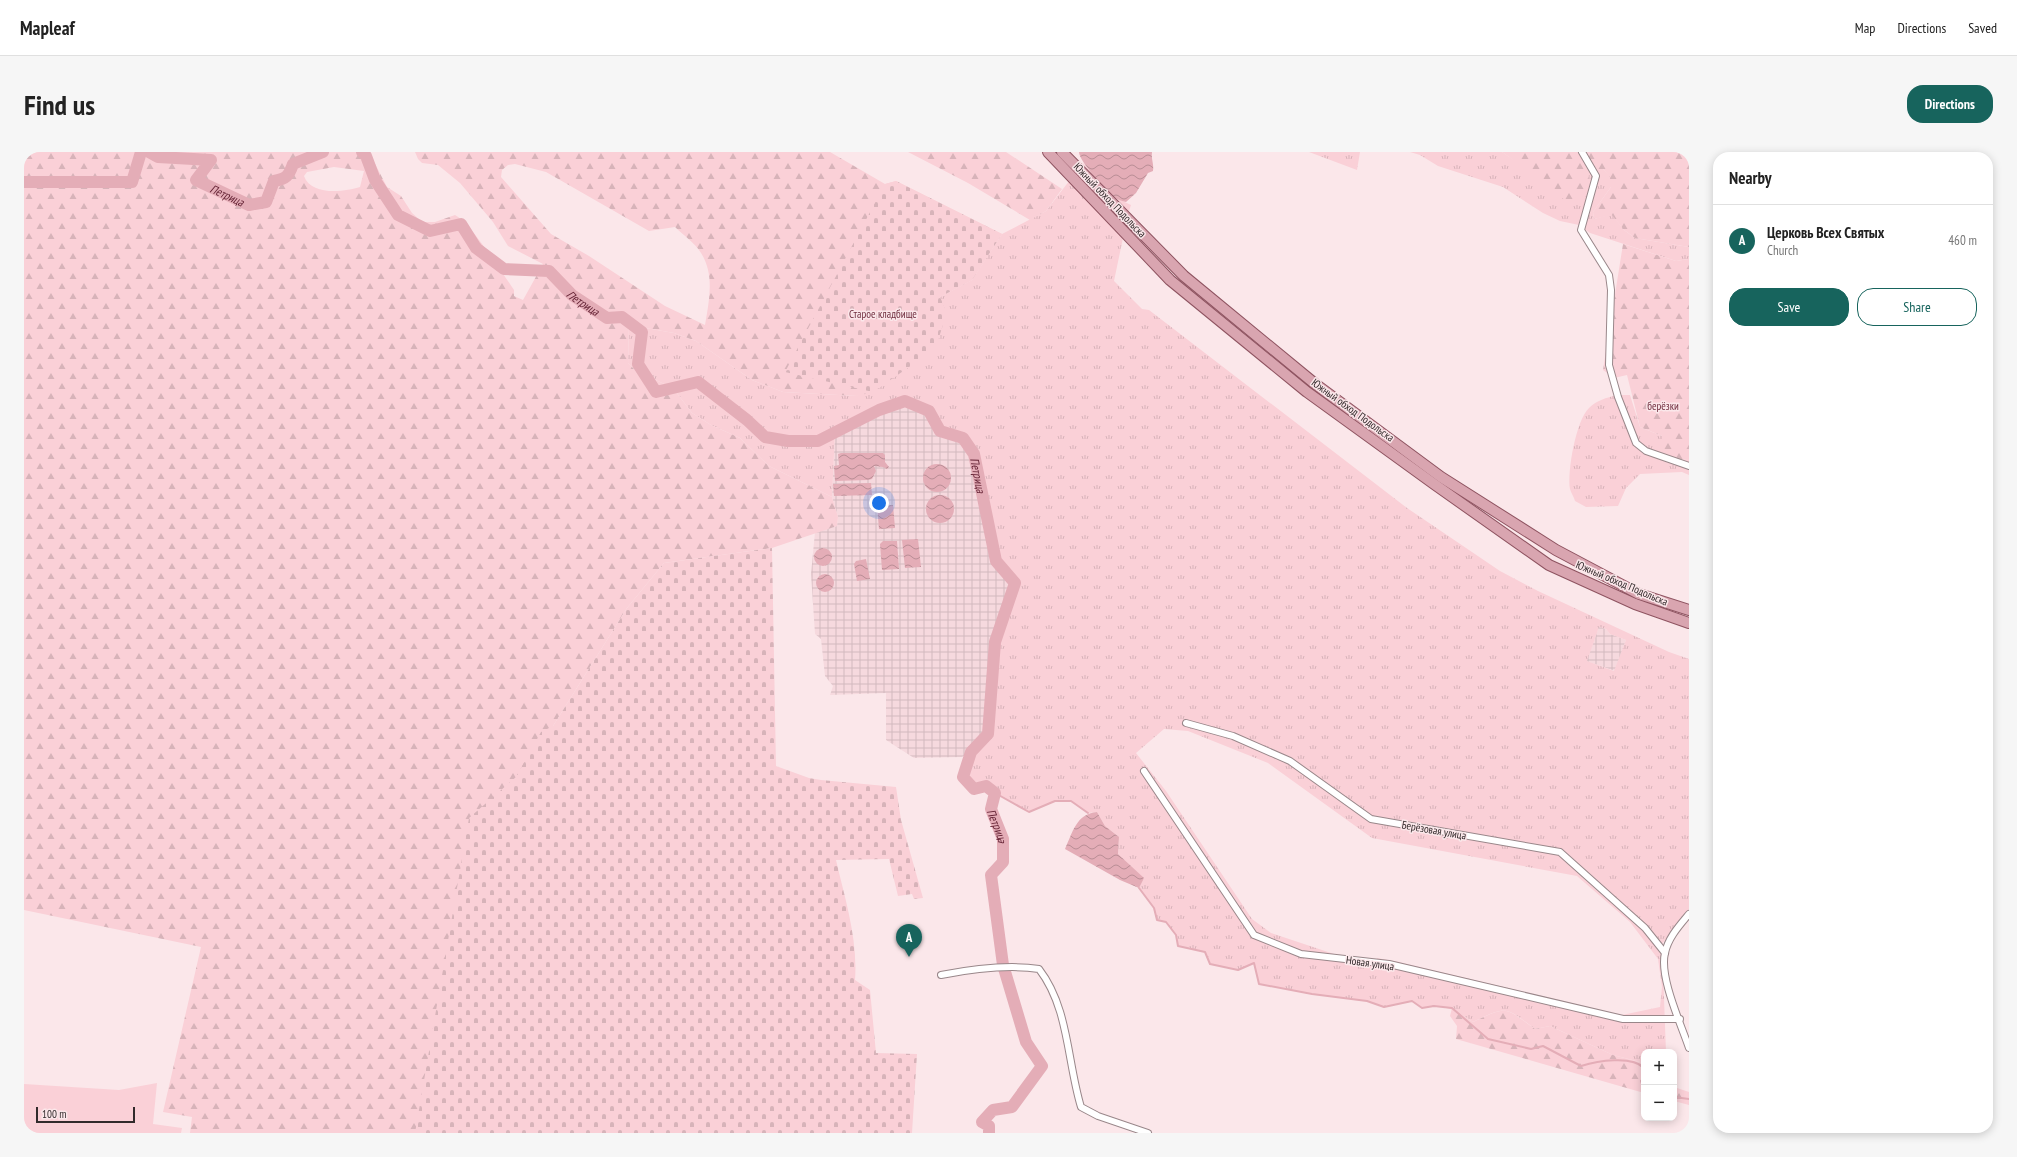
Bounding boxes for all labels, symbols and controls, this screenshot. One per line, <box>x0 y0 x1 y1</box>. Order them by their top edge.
text: Mapleaf <box>20 16 75 40</box>
text: Map <box>1855 19 1875 37</box>
text: Directions <box>1897 19 1946 37</box>
text: Saved <box>1968 19 1997 37</box>
button: Directions <box>1907 85 1993 123</box>
text: Find us <box>24 86 95 123</box>
street label: Южный обход Подольска <box>1071 160 1149 240</box>
text: Nearby <box>1729 167 1772 189</box>
water label: Петрица <box>208 180 248 210</box>
text: Церковь Всех Святых <box>1767 223 1884 242</box>
text: A <box>1739 232 1745 249</box>
text: 460 m <box>1948 232 1977 249</box>
text: Church <box>1767 242 1798 259</box>
water label: Петрица <box>564 287 603 319</box>
button: Save <box>1729 288 1849 326</box>
button: Share <box>1857 288 1977 326</box>
park label: Старое кладбище <box>849 307 917 321</box>
street label: Южный обход Подольска <box>1309 375 1397 445</box>
park label: берёзки <box>1647 399 1679 413</box>
water label: Петрица <box>967 456 990 495</box>
your location <box>869 493 889 513</box>
street label: Южный обход Подольска <box>1574 557 1670 609</box>
water label: Петрица <box>984 807 1011 844</box>
street label: Берёзовая улица <box>1401 817 1467 843</box>
pin: A <box>896 924 922 957</box>
street label: Новая улица <box>1345 953 1395 973</box>
map controls <box>1641 1049 1677 1121</box>
button: + <box>1641 1049 1677 1085</box>
button: − <box>1641 1085 1677 1121</box>
scale bar <box>36 1105 135 1124</box>
text: 100 m <box>42 1107 66 1121</box>

